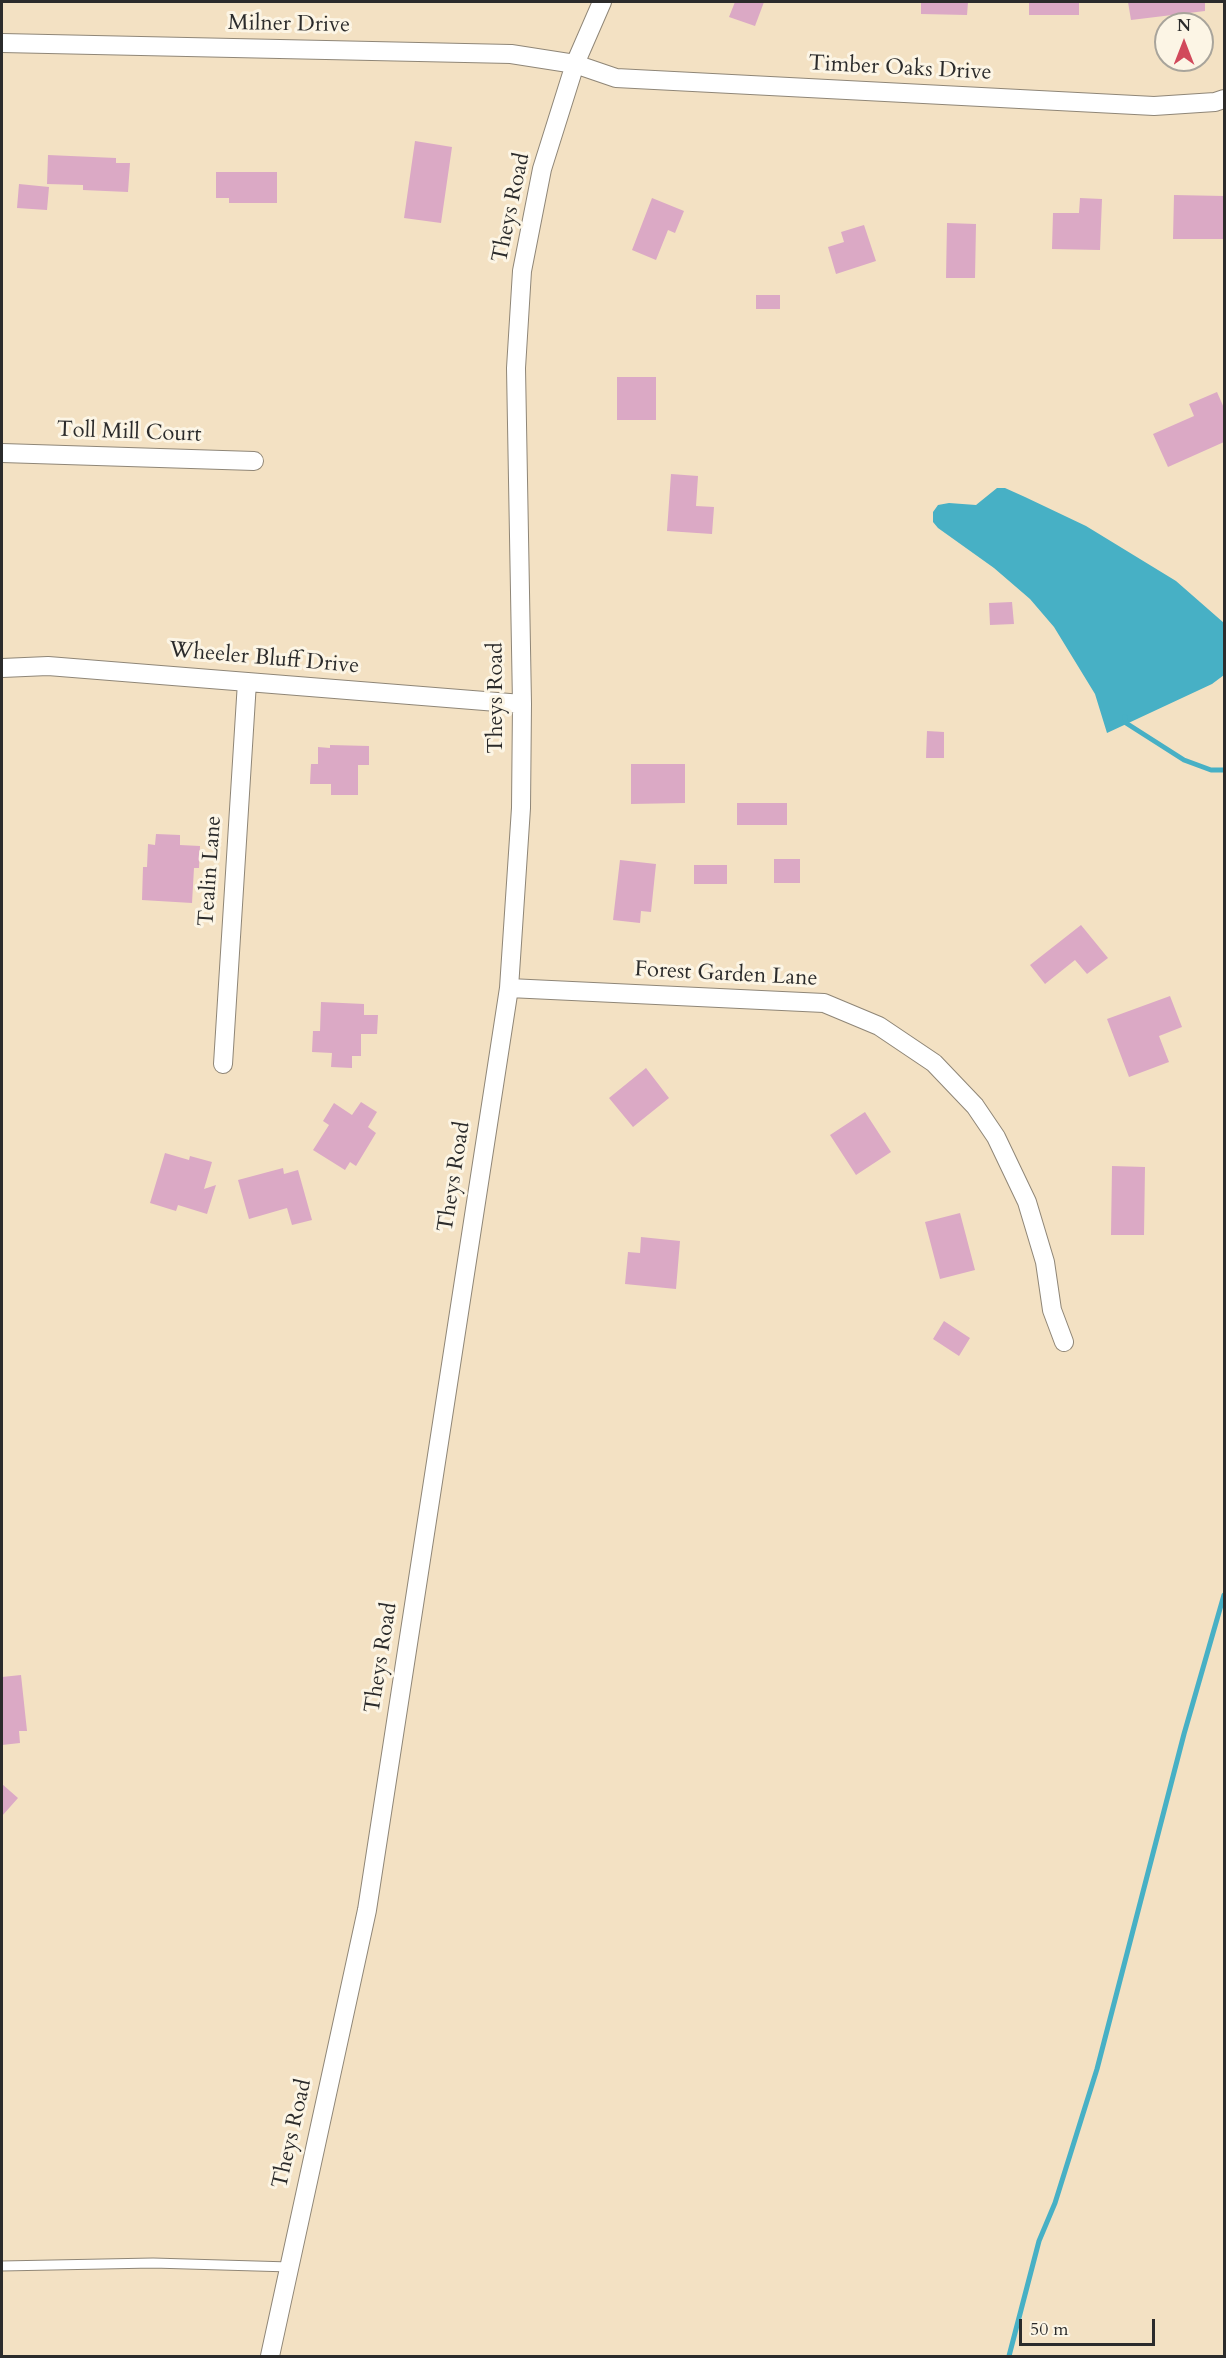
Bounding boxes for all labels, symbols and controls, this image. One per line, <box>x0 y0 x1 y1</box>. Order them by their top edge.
street label: Milner Drive <box>228 11 350 39</box>
north arrow <box>1154 12 1214 72</box>
text: N <box>1177 15 1191 37</box>
street label: Timber Oaks Drive <box>808 51 992 87</box>
street label: Theys Road <box>488 151 536 265</box>
street label: Toll Mill Court <box>56 417 202 449</box>
street label: Wheeler Bluff Drive <box>168 638 360 680</box>
street label: Theys Road <box>484 642 510 754</box>
street label: Tealin Lane <box>194 815 228 927</box>
street label: Forest Garden Lane <box>634 957 818 993</box>
street label: Theys Road <box>433 1120 477 1234</box>
street label: Theys Road <box>360 1601 404 1715</box>
street label: Theys Road <box>268 2077 318 2191</box>
scale bar <box>1022 2307 1158 2345</box>
text: 50 m <box>1030 2317 1069 2342</box>

